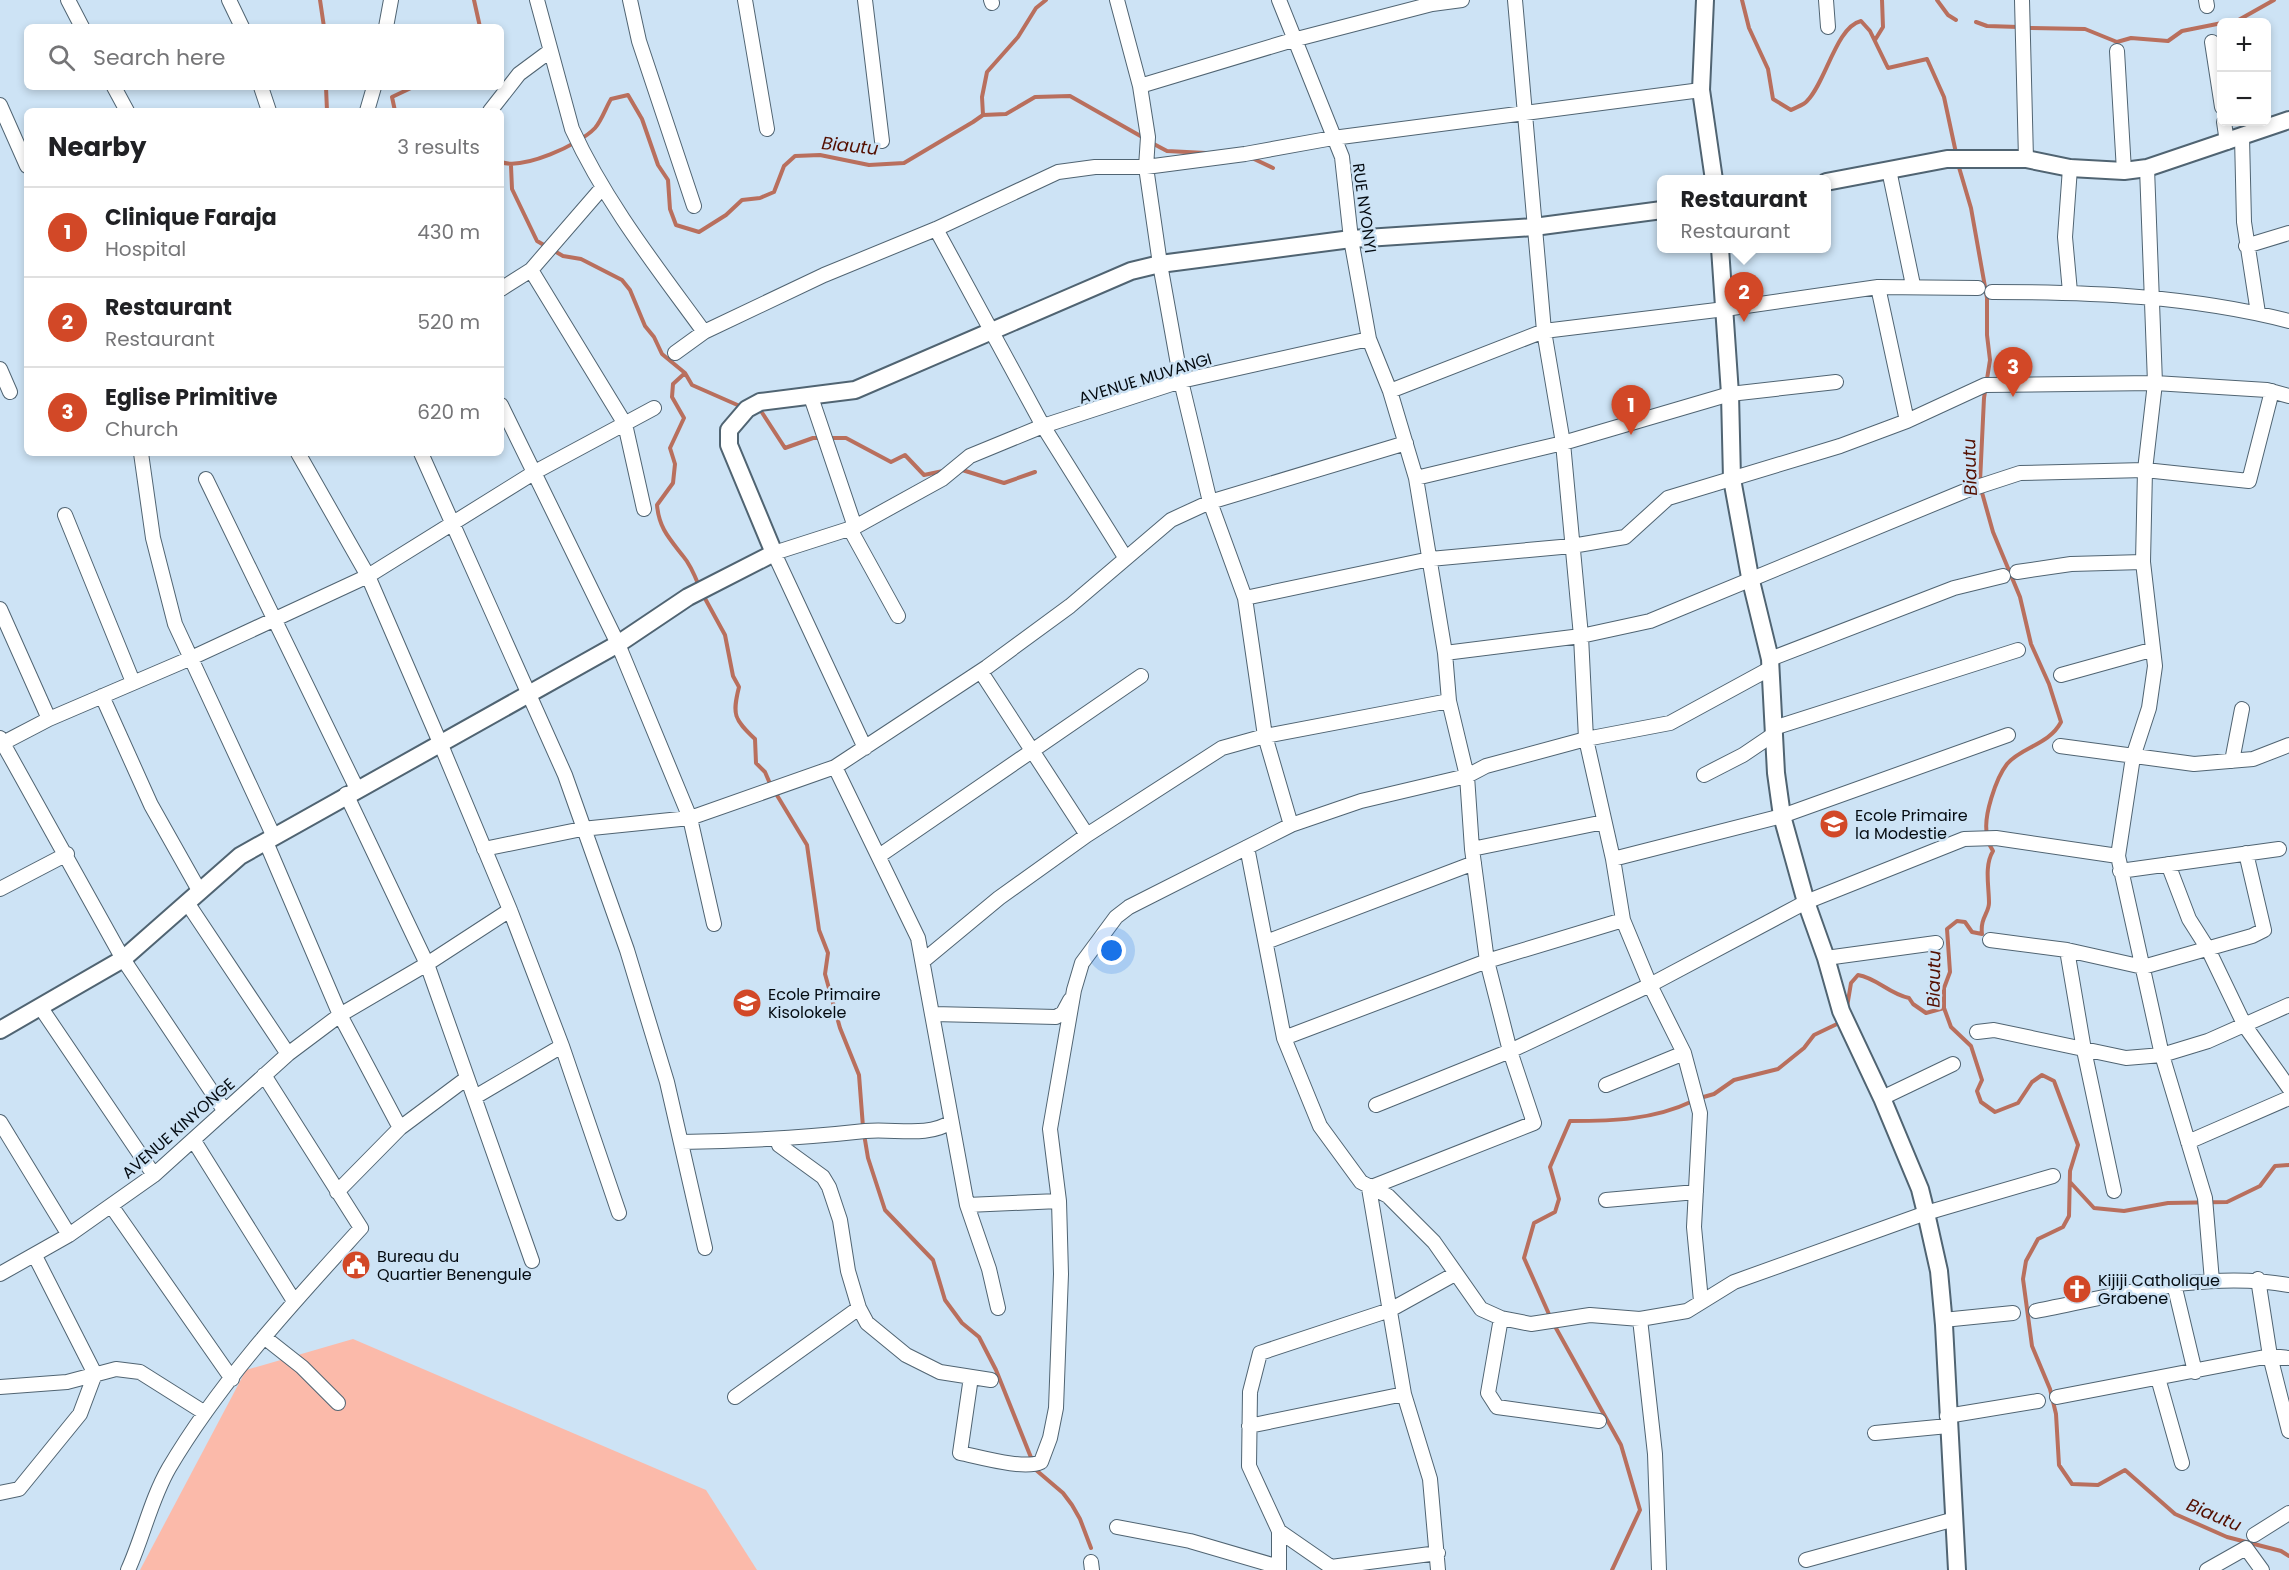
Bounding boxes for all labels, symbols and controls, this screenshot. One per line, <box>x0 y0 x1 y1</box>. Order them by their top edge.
map controls <box>2217 18 2271 126</box>
button: + <box>2217 18 2271 72</box>
search box <box>24 24 504 90</box>
icon: search <box>45 41 78 74</box>
text: Search here <box>93 42 226 73</box>
button: − <box>2217 72 2271 126</box>
text: Nearby <box>48 129 146 165</box>
water label: Biautu <box>820 130 880 161</box>
text: 3 results <box>397 133 480 161</box>
street label: RUE NYONYI <box>1347 162 1382 255</box>
popup <box>1657 175 1831 253</box>
text: Restaurant <box>1681 184 1808 215</box>
text: Clinique Faraja <box>105 202 277 233</box>
text: Restaurant <box>1681 217 1790 245</box>
text: 1 <box>64 218 71 246</box>
text: 430 m <box>417 218 480 246</box>
text: Hospital <box>105 235 186 263</box>
pin: 2 <box>1724 272 1764 322</box>
text: Restaurant <box>105 292 232 323</box>
text: 2 <box>62 308 73 336</box>
text: 520 m <box>417 308 480 336</box>
text: Restaurant <box>105 325 215 353</box>
street label: AVENUE MUVANGI <box>1076 347 1215 410</box>
pin: 3 <box>1994 348 2032 397</box>
text: Eglise Primitive <box>105 382 277 413</box>
pin: 1 <box>1612 386 1650 435</box>
text: 3 <box>61 398 74 426</box>
text: 620 m <box>417 398 480 426</box>
text: Church <box>105 415 178 443</box>
water label: Biautu <box>1956 438 1983 496</box>
place label: Ecole Primaire la Modestie <box>1855 804 1968 845</box>
school or university icon: Ecole Primaire la Modestie <box>1818 808 1850 840</box>
your location <box>1097 936 1126 965</box>
water label: Biautu <box>1921 950 1946 1008</box>
place label: Ecole Primaire Kisolokele <box>768 983 881 1024</box>
school or university icon: Ecole Primaire Kisolokele <box>731 987 763 1019</box>
street label: AVENUE KINYONGE <box>117 1073 240 1184</box>
place label: Bureau du Quartier Benengule <box>377 1245 532 1286</box>
public building icon: Bureau du Quartier Benengule <box>340 1249 372 1281</box>
place label: Kijiji Catholique Grabene <box>2098 1269 2220 1310</box>
church icon: Kijiji Catholique Grabene <box>2061 1273 2093 1305</box>
water label: Biautu <box>2183 1492 2245 1537</box>

